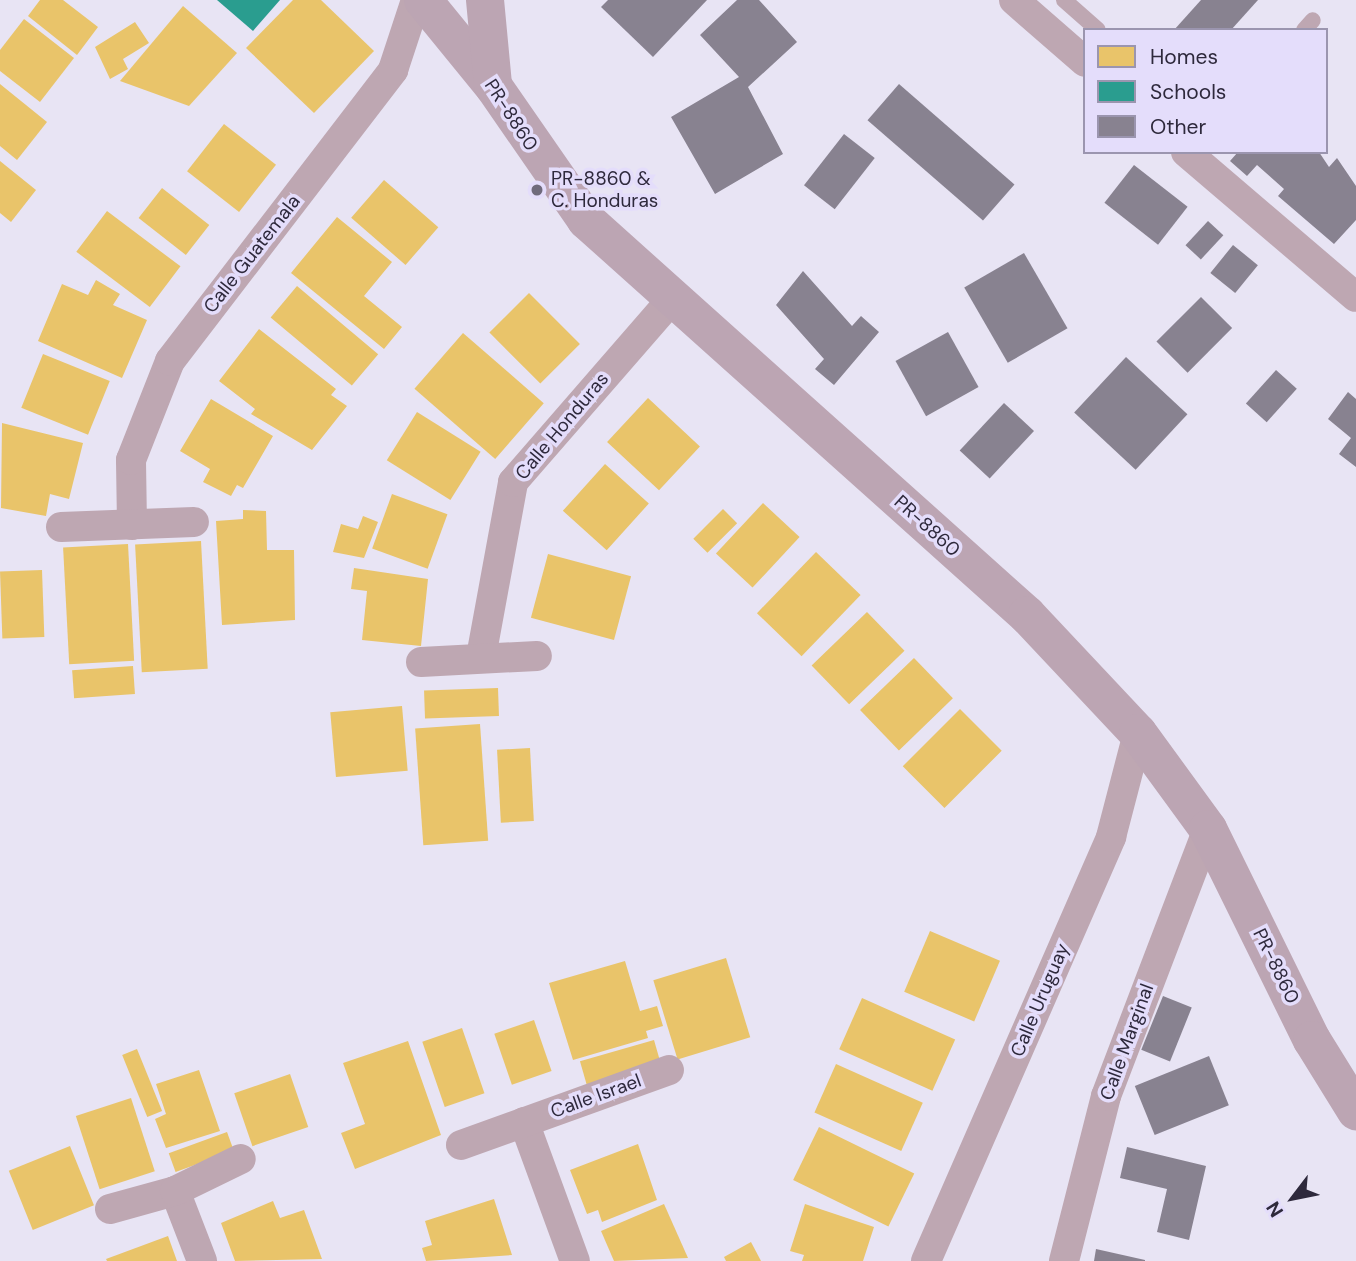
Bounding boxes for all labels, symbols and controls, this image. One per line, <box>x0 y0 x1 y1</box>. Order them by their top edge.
legend <box>1083 28 1328 154</box>
text: Homes <box>1150 43 1218 71</box>
street label: PR-8860 <box>479 75 543 155</box>
text: Schools <box>1150 78 1226 106</box>
text: Other <box>1150 113 1206 141</box>
place label: PR-8860 & C. Honduras <box>551 168 658 212</box>
marker: PR-8860 & C. Honduras <box>529 182 545 198</box>
street label: Calle Guatemala <box>199 190 305 318</box>
street label: Calle Honduras <box>510 368 614 484</box>
street label: PR-8860 <box>889 491 965 561</box>
street label: PR-8860 <box>1248 925 1304 1007</box>
street label: Calle Uruguay <box>1006 940 1074 1060</box>
street label: Calle Marginal <box>1095 981 1159 1103</box>
street label: Calle Israel <box>548 1069 644 1123</box>
north arrow <box>1258 1163 1328 1233</box>
text: N <box>1260 1197 1289 1222</box>

